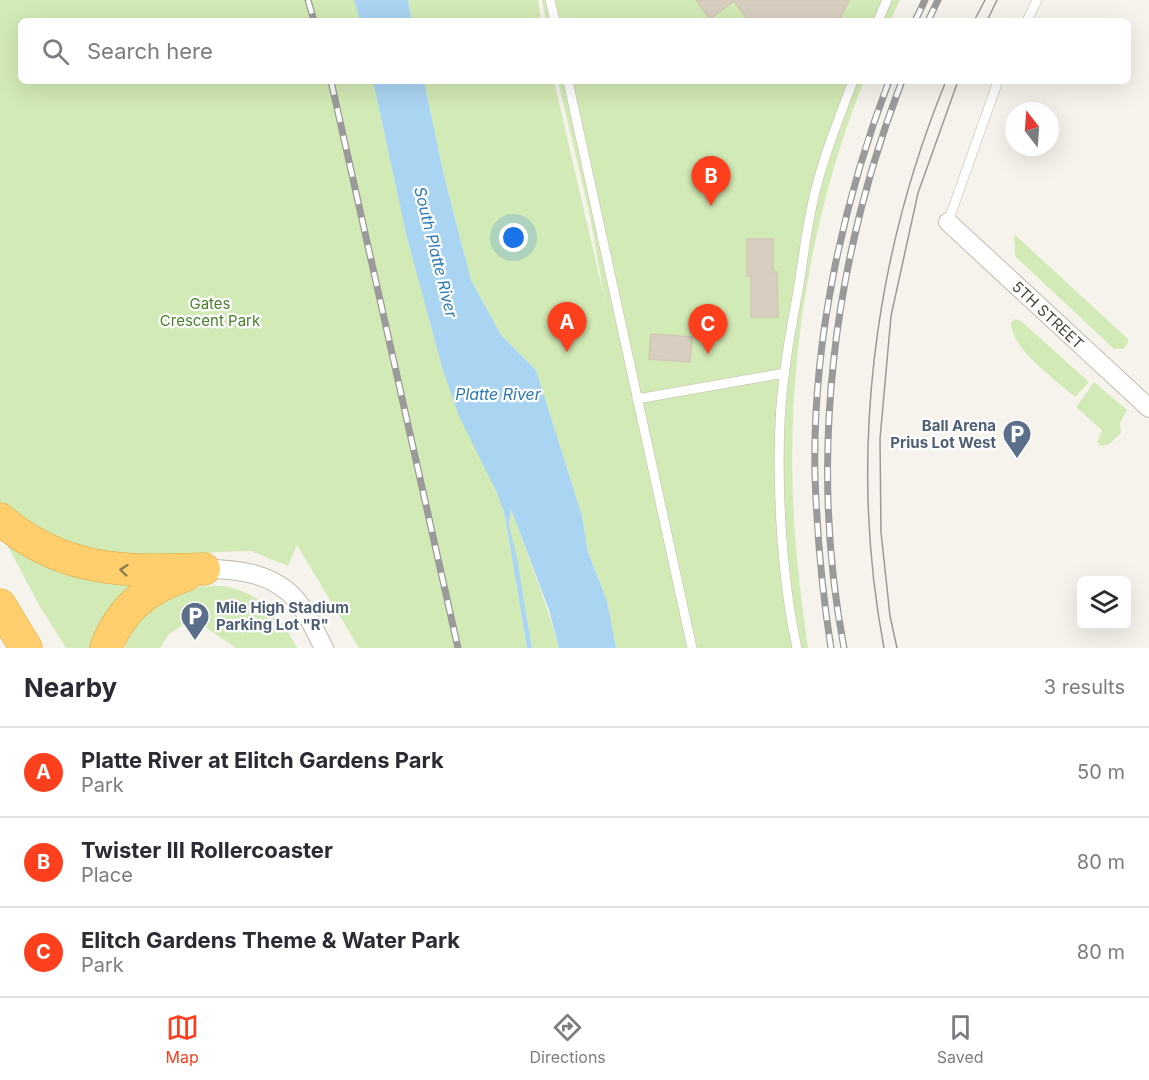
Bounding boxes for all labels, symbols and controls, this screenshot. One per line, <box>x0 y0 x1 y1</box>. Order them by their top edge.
search box <box>18 18 1131 84</box>
icon: search <box>39 35 72 68</box>
text: Search here <box>87 38 213 64</box>
north arrow <box>1005 102 1059 156</box>
pin: B <box>692 156 730 206</box>
water label: South Platte River <box>410 184 462 320</box>
your location <box>499 223 528 252</box>
street label: 5TH STREET <box>1008 277 1088 353</box>
park label: Gates Crescent Park <box>160 294 261 330</box>
pin: A <box>548 302 586 352</box>
pin: C <box>688 304 728 354</box>
water label: Platte River <box>455 384 542 404</box>
place label: Ball Arena Prius Lot West <box>890 416 997 452</box>
parking icon: Ball Arena Prius Lot West <box>1001 418 1033 460</box>
one-way arrow <box>120 564 129 577</box>
map controls <box>1077 576 1131 630</box>
button: layers <box>1077 576 1131 630</box>
place label: Mile High Stadium Parking Lot "R" <box>216 598 349 634</box>
parking icon: Mile High Stadium Parking Lot "R" <box>179 600 211 642</box>
text: Nearby <box>24 672 117 703</box>
text: 3 results <box>1044 675 1125 699</box>
text: Platte River at Elitch Gardens Park <box>81 747 444 773</box>
text: A <box>36 760 51 784</box>
text: 50 m <box>1077 760 1125 784</box>
text: Park <box>81 773 124 797</box>
text: Twister III Rollercoaster <box>81 837 333 863</box>
text: B <box>37 850 50 874</box>
text: 80 m <box>1077 850 1125 874</box>
text: Place <box>81 863 133 887</box>
text: Elitch Gardens Theme & Water Park <box>81 927 460 953</box>
text: C <box>36 940 51 964</box>
text: 80 m <box>1077 940 1125 964</box>
text: Park <box>81 953 124 977</box>
tab: Map <box>165 1011 199 1067</box>
tab: Directions <box>530 1011 606 1067</box>
tab: Saved <box>937 1011 984 1067</box>

